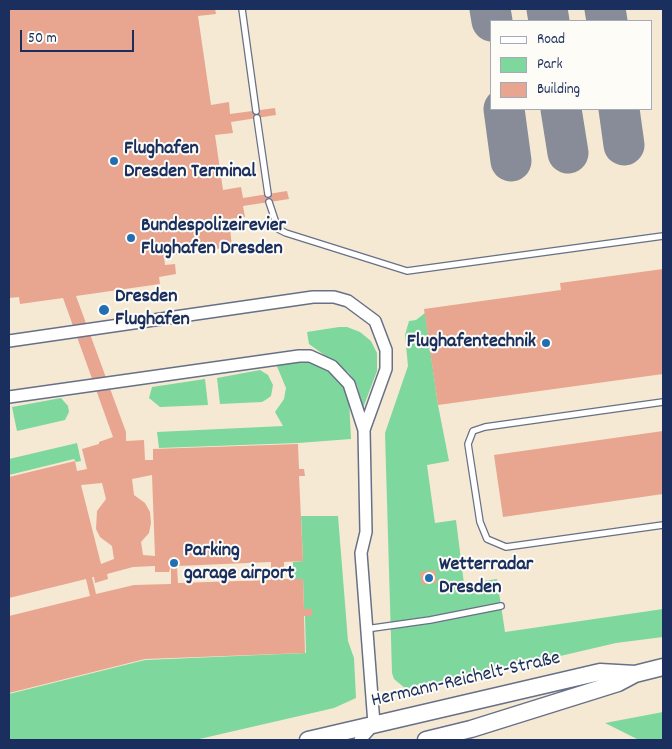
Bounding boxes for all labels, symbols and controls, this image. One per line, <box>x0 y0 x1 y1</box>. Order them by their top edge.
scale bar <box>22 20 136 52</box>
legend <box>490 20 652 110</box>
text: 50 m <box>28 28 57 50</box>
text: Road <box>537 29 565 51</box>
text: Park <box>537 54 563 76</box>
text: Building <box>537 79 580 101</box>
place label: Flughafen Dresden Terminal <box>124 138 256 185</box>
marker: Flughafen Dresden Terminal <box>108 155 120 167</box>
place label: Bundespolizeirevier Flughafen Dresden <box>141 215 286 262</box>
marker: Bundespolizeirevier Flughafen Dresden <box>125 232 137 244</box>
place label: Dresden Flughafen <box>115 286 190 333</box>
marker: Dresden Flughafen <box>97 303 111 317</box>
place label: Flughafentechnik <box>407 331 536 355</box>
marker: Flughafentechnik <box>540 337 552 349</box>
place label: Parking garage airport <box>184 540 294 587</box>
place label: Wetterradar Dresden <box>439 554 533 601</box>
marker: Parking garage airport <box>168 557 180 569</box>
marker: Wetterradar Dresden <box>423 572 435 584</box>
street label: Hermann-Reichelt-Straße <box>369 648 563 714</box>

